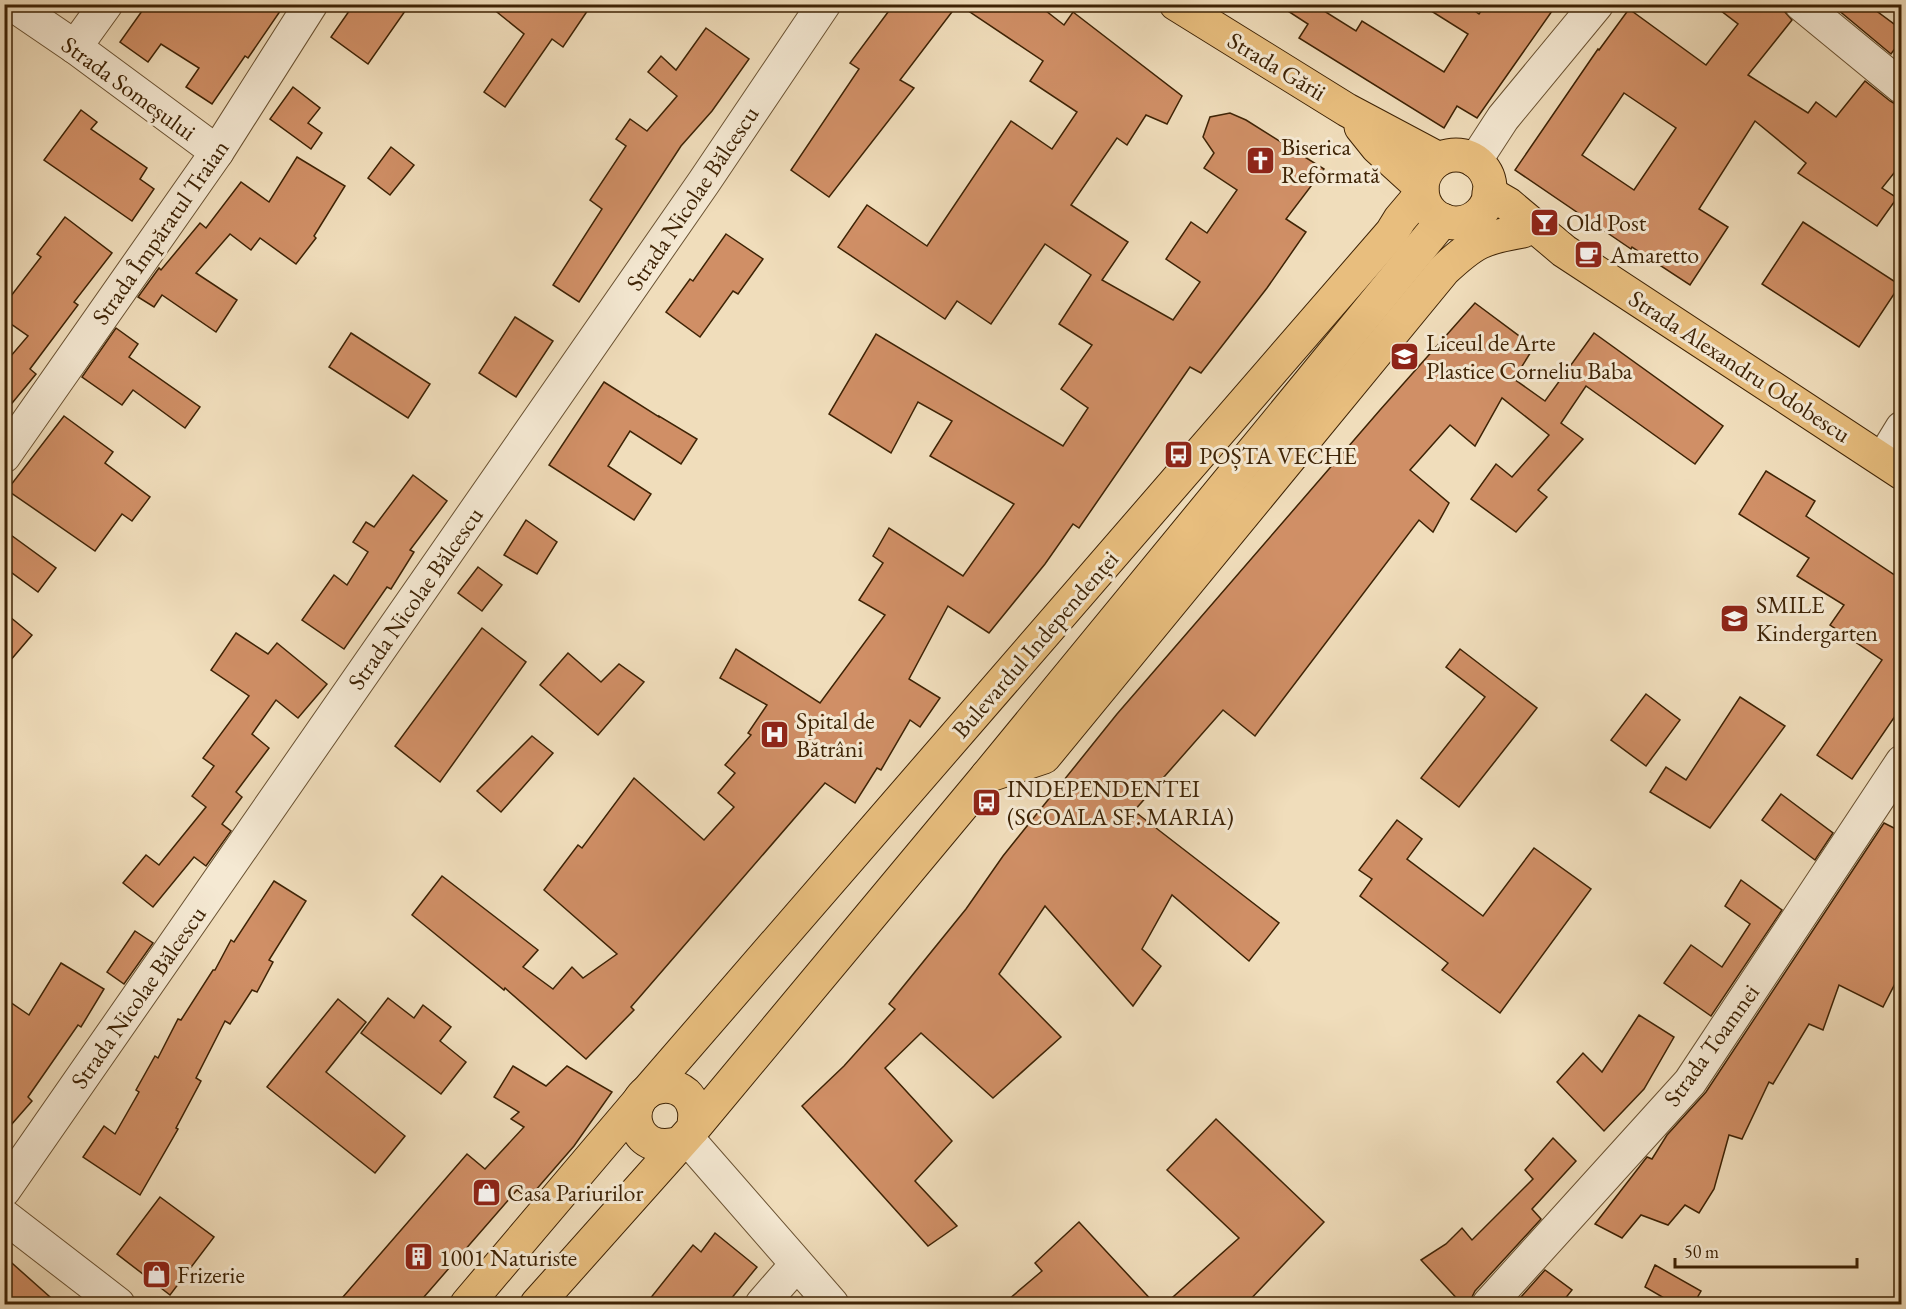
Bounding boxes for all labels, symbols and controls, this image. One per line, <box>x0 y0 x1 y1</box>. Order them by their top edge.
street label: Strada Gării <box>1222 24 1332 108</box>
street label: Strada Someșului <box>56 29 202 147</box>
street label: Strada Nicolae Bălcescu <box>619 99 766 296</box>
place label: Biserica Reformată <box>1281 131 1380 190</box>
street label: Strada Împăratul Traian <box>85 133 236 331</box>
church icon: Biserica Reformată <box>1244 144 1276 176</box>
bar icon: Old Post <box>1529 206 1561 238</box>
place label: Old Post <box>1566 207 1647 238</box>
cafe icon: Amaretto <box>1573 238 1605 270</box>
place label: Amaretto <box>1609 239 1699 270</box>
street label: Strada Alexandru Odobescu <box>1623 283 1857 450</box>
place label: Liceul de Arte Plastice Corneliu Baba <box>1426 327 1633 386</box>
school or university icon: Liceul de Arte Plastice Corneliu Baba <box>1389 340 1421 372</box>
bus stop icon: POȘTA VECHE <box>1162 439 1194 471</box>
place label: POȘTA VECHE <box>1199 440 1357 471</box>
street label: Strada Nicolae Bălcescu <box>340 500 490 695</box>
street label: Bulevardul Independenței <box>945 544 1125 744</box>
place label: SMILE Kindergarten <box>1756 589 1878 648</box>
school or university icon: SMILE Kindergarten <box>1719 602 1751 634</box>
place label: Spital de Bătrâni <box>796 705 875 764</box>
hospital icon: Spital de Bătrâni <box>759 718 791 750</box>
place label: INDEPENDENTEI (SCOALA SF. MARIA) <box>1007 773 1234 832</box>
bus stop icon: INDEPENDENTEI (SCOALA SF. MARIA) <box>970 786 1002 818</box>
street label: Strada Nicolae Bălcescu <box>63 899 213 1094</box>
street label: Strada Toamnei <box>1656 978 1766 1112</box>
shop icon: Casa Pariurilor <box>470 1176 502 1208</box>
place label: Casa Pariurilor <box>507 1177 643 1208</box>
scale bar <box>1675 1231 1856 1269</box>
text: 50 m <box>1684 1240 1719 1263</box>
building icon: 1001 Naturiste <box>402 1241 434 1273</box>
place label: 1001 Naturiste <box>439 1242 577 1273</box>
shop icon: Frizerie <box>140 1258 172 1290</box>
place label: Frizerie <box>177 1259 245 1290</box>

